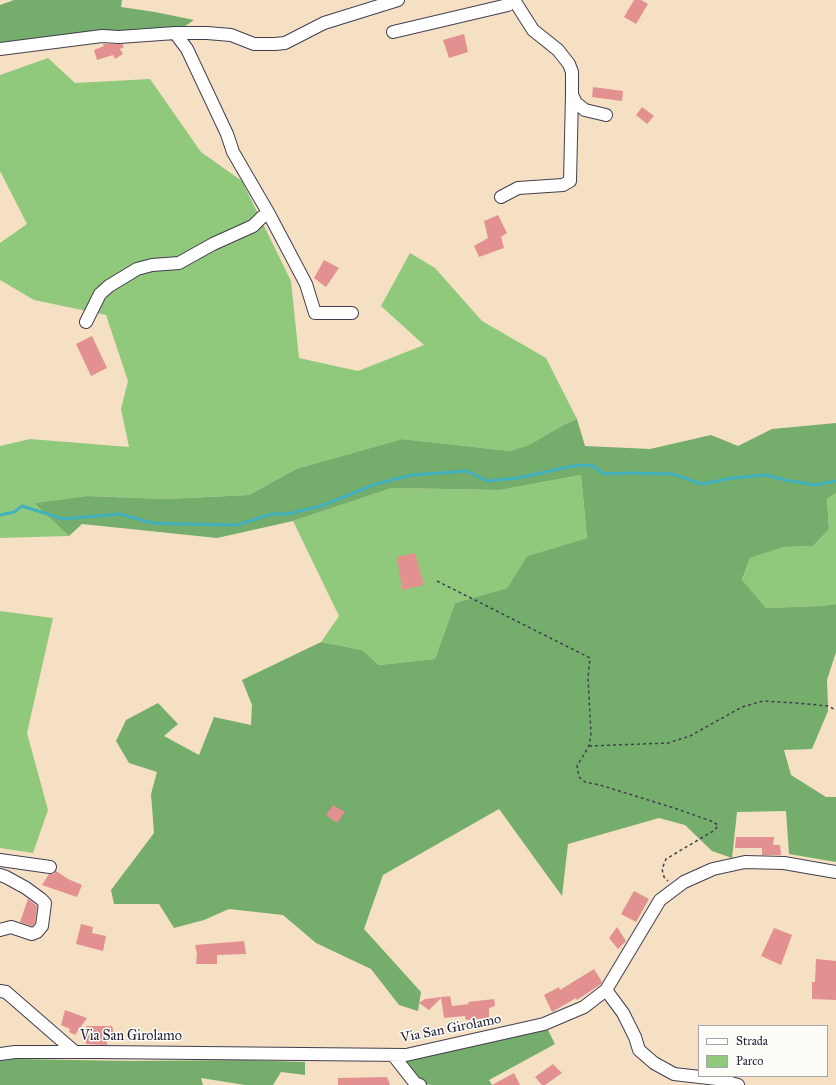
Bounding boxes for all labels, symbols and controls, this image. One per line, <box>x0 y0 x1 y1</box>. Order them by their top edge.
street label: Via San Girolamo <box>399 1011 503 1047</box>
legend <box>698 1025 828 1077</box>
street label: Via San Girolamo <box>80 1029 182 1045</box>
text: Strada <box>736 1034 768 1048</box>
text: Parco <box>736 1054 763 1068</box>

